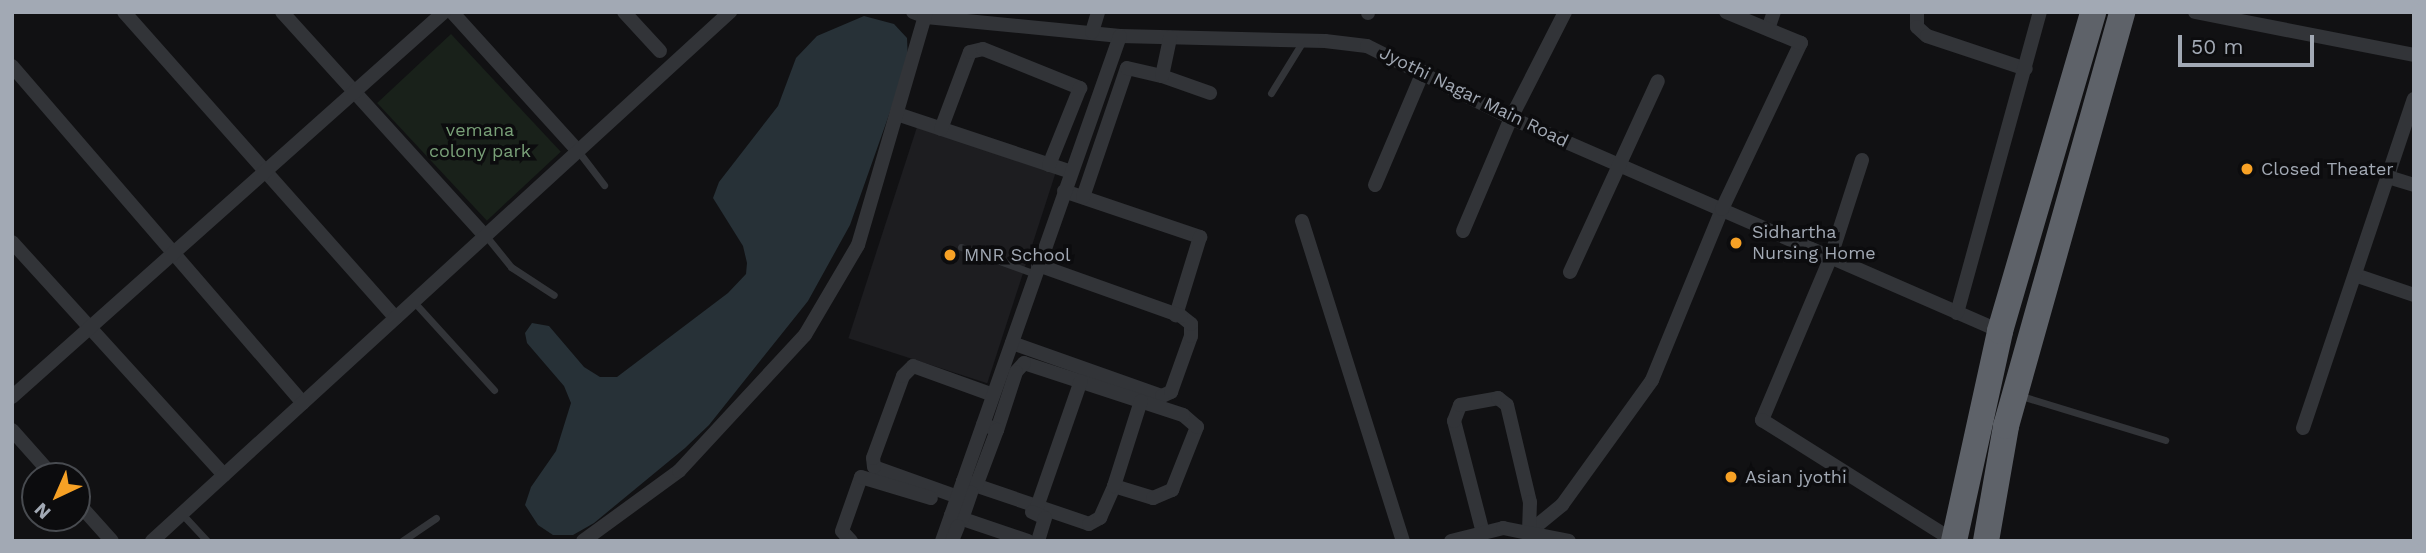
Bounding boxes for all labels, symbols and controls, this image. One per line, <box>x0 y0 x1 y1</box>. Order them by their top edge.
scale bar <box>2181 21 2318 65</box>
text: 50 m <box>2191 34 2243 59</box>
street label: Jyothi Nagar Main Road <box>1376 42 1572 152</box>
park label: vemana colony park <box>429 120 531 162</box>
place label: Closed Theater <box>2261 158 2394 180</box>
marker: Closed Theater <box>2239 161 2255 177</box>
place label: Sidhartha Nursing Home <box>1752 222 1876 264</box>
marker: Sidhartha Nursing Home <box>1726 233 1746 253</box>
place label: MNR School <box>964 244 1071 266</box>
marker: MNR School <box>942 247 958 263</box>
north arrow <box>21 462 91 532</box>
place label: Asian jyothi <box>1745 466 1847 488</box>
marker: Asian jyothi <box>1723 469 1739 485</box>
text: N <box>29 498 56 524</box>

